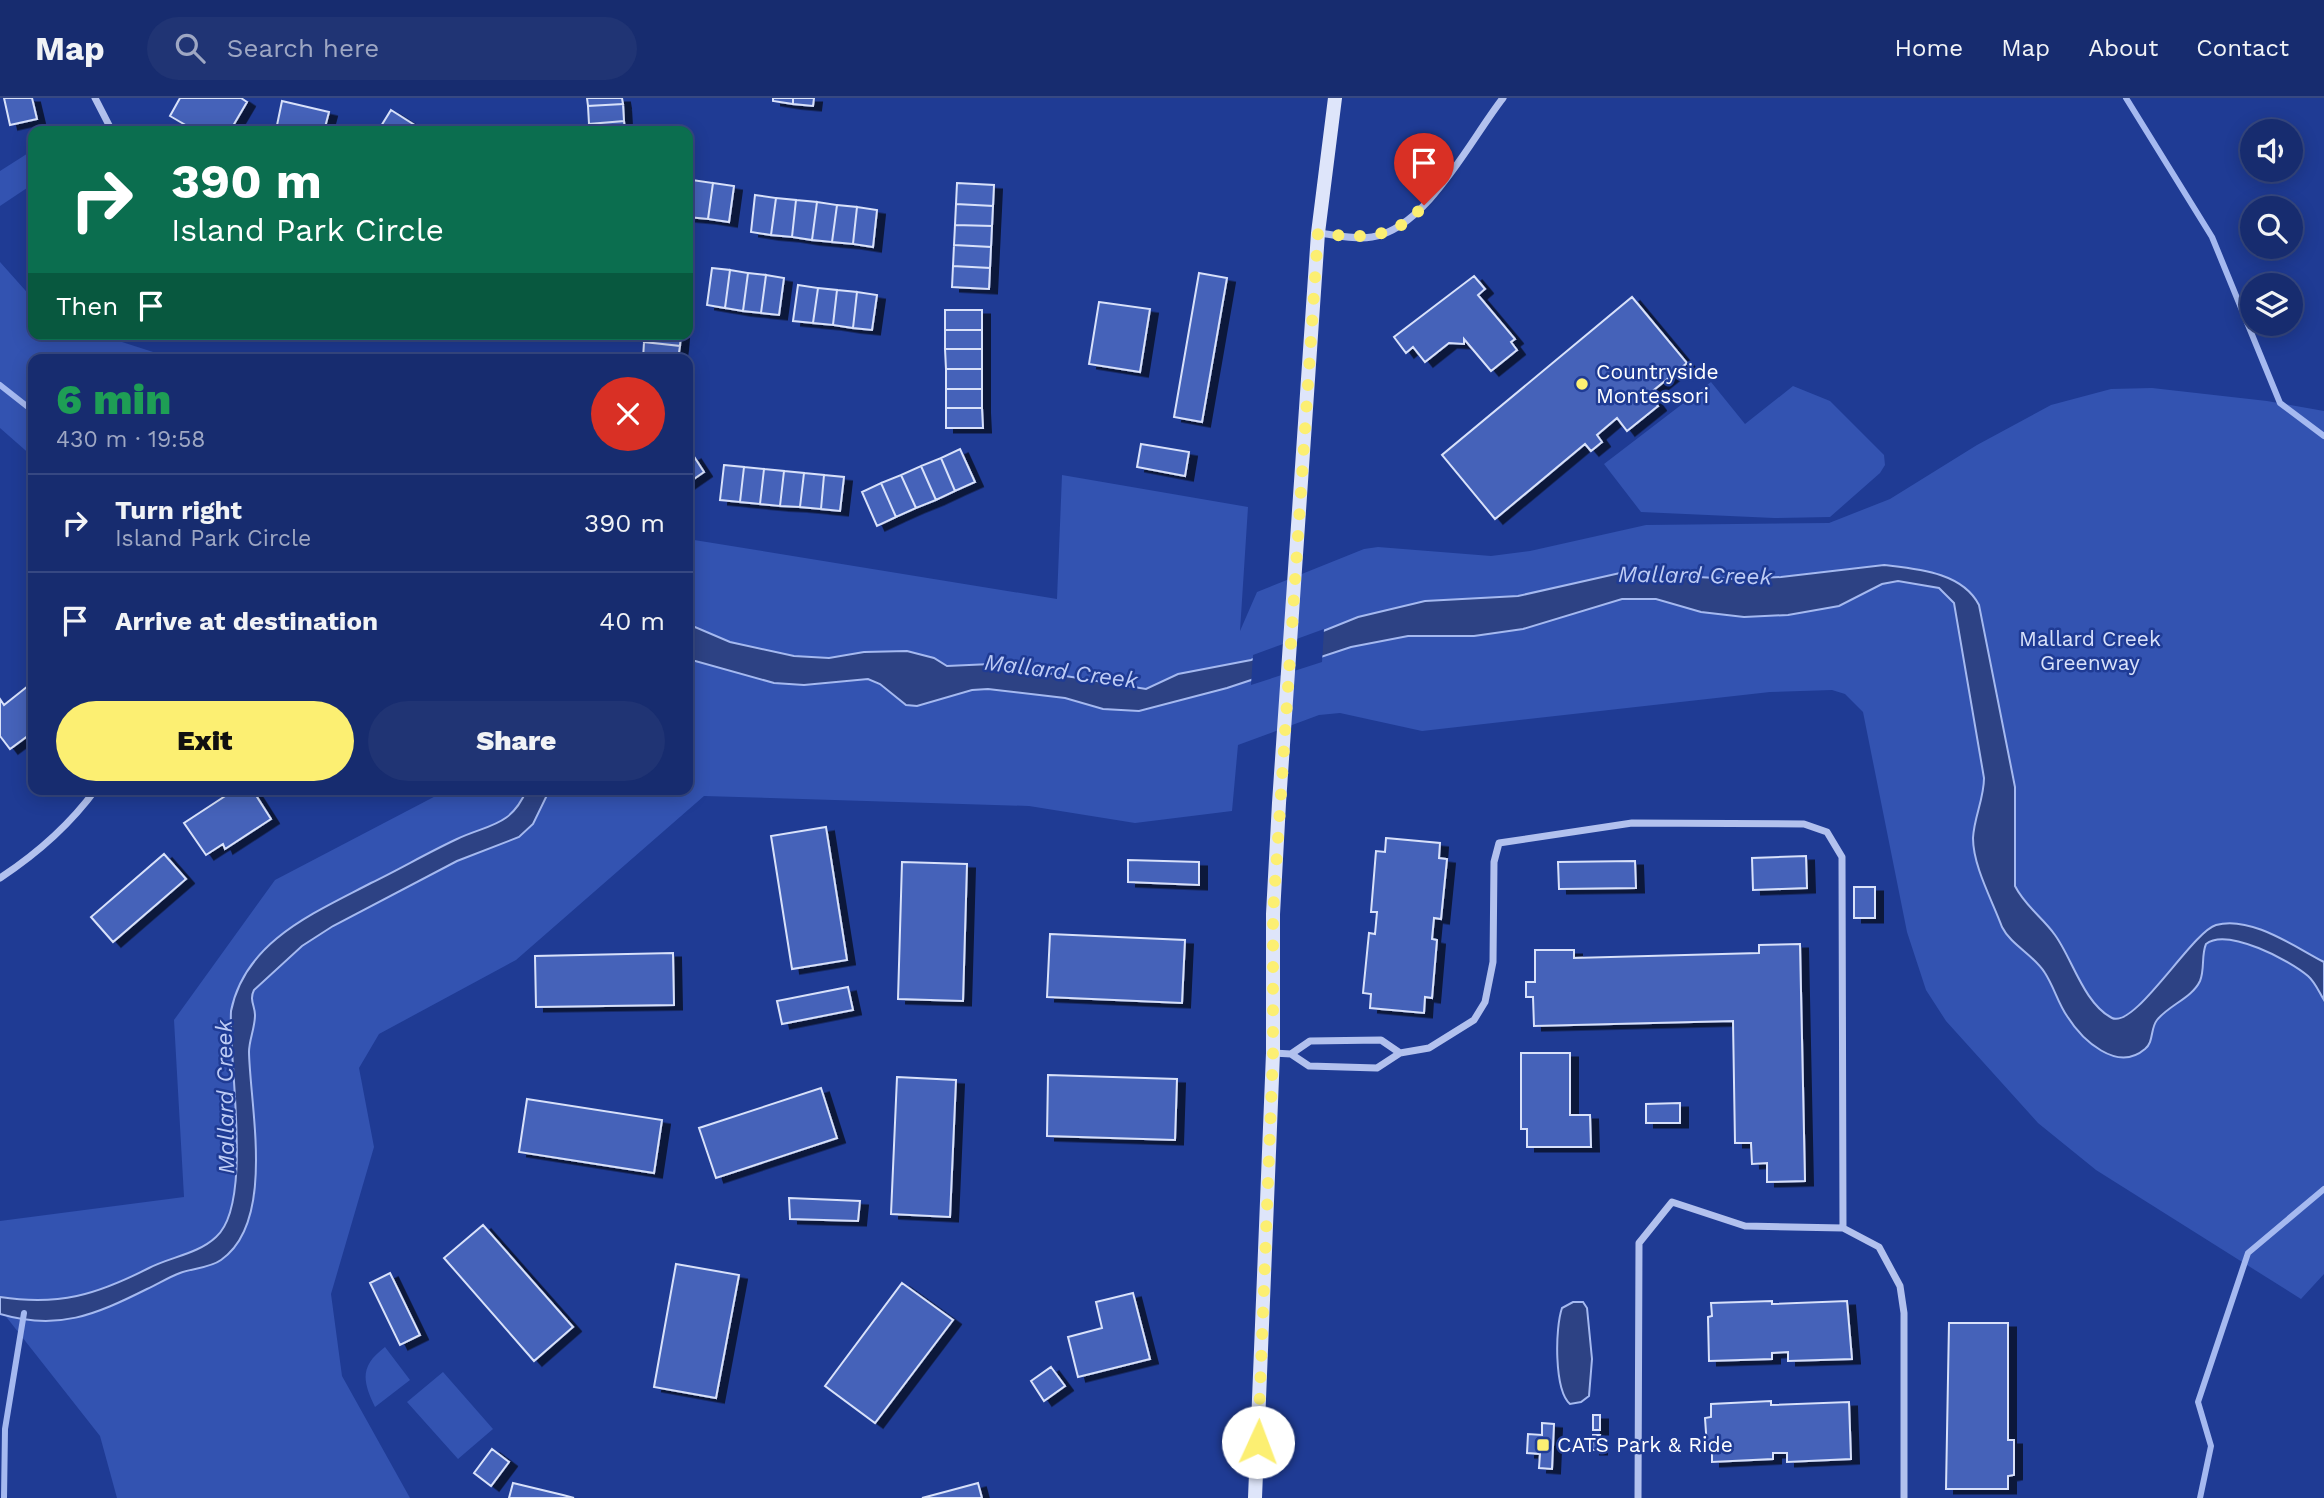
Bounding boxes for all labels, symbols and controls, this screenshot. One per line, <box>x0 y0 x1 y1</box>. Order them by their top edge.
search box <box>147 17 637 80</box>
text: Map <box>35 29 105 68</box>
icon: search <box>171 29 209 67</box>
text: Search here <box>227 33 379 63</box>
text: Home <box>1895 34 1963 62</box>
text: Map <box>2001 34 2050 62</box>
text: About <box>2088 34 2158 62</box>
text: Contact <box>2196 34 2289 62</box>
map controls <box>2240 119 2303 336</box>
button: sound <box>2240 119 2303 182</box>
pin <box>1394 133 1454 205</box>
icon: arrive <box>1405 144 1443 182</box>
text: 390 m <box>171 152 322 210</box>
icon: right <box>56 154 147 245</box>
button: search <box>2240 196 2303 259</box>
text: Island Park Circle <box>171 211 444 249</box>
button: layers <box>2240 273 2303 336</box>
icon: arrive <box>132 287 170 325</box>
text: Then <box>56 291 118 321</box>
place label: Countryside Montessori <box>1596 359 1719 408</box>
text: 6 min <box>56 375 171 424</box>
marker: Countryside Montessori <box>1574 376 1590 392</box>
button: close <box>591 377 665 451</box>
text: 430 m · 19:58 <box>56 426 205 453</box>
text: Turn right <box>115 495 242 525</box>
icon: right <box>56 504 94 542</box>
text: 390 m <box>584 508 665 538</box>
text: Island Park Circle <box>115 525 311 552</box>
water label: Mallard Creek <box>1618 561 1774 590</box>
icon: arrive <box>56 602 94 640</box>
text: Arrive at destination <box>115 606 378 636</box>
text: 40 m <box>599 606 665 636</box>
park label: Mallard Creek Greenway <box>2019 626 2161 675</box>
water label: Mallard Creek <box>983 649 1141 694</box>
button: Exit <box>56 701 354 781</box>
button: Share <box>368 701 665 781</box>
water label: Mallard Creek <box>211 1018 240 1174</box>
position arrow <box>1221 1405 1295 1479</box>
place label: CATS Park & Ride <box>1557 1432 1733 1457</box>
marker: CATS Park & Ride <box>1535 1437 1551 1453</box>

